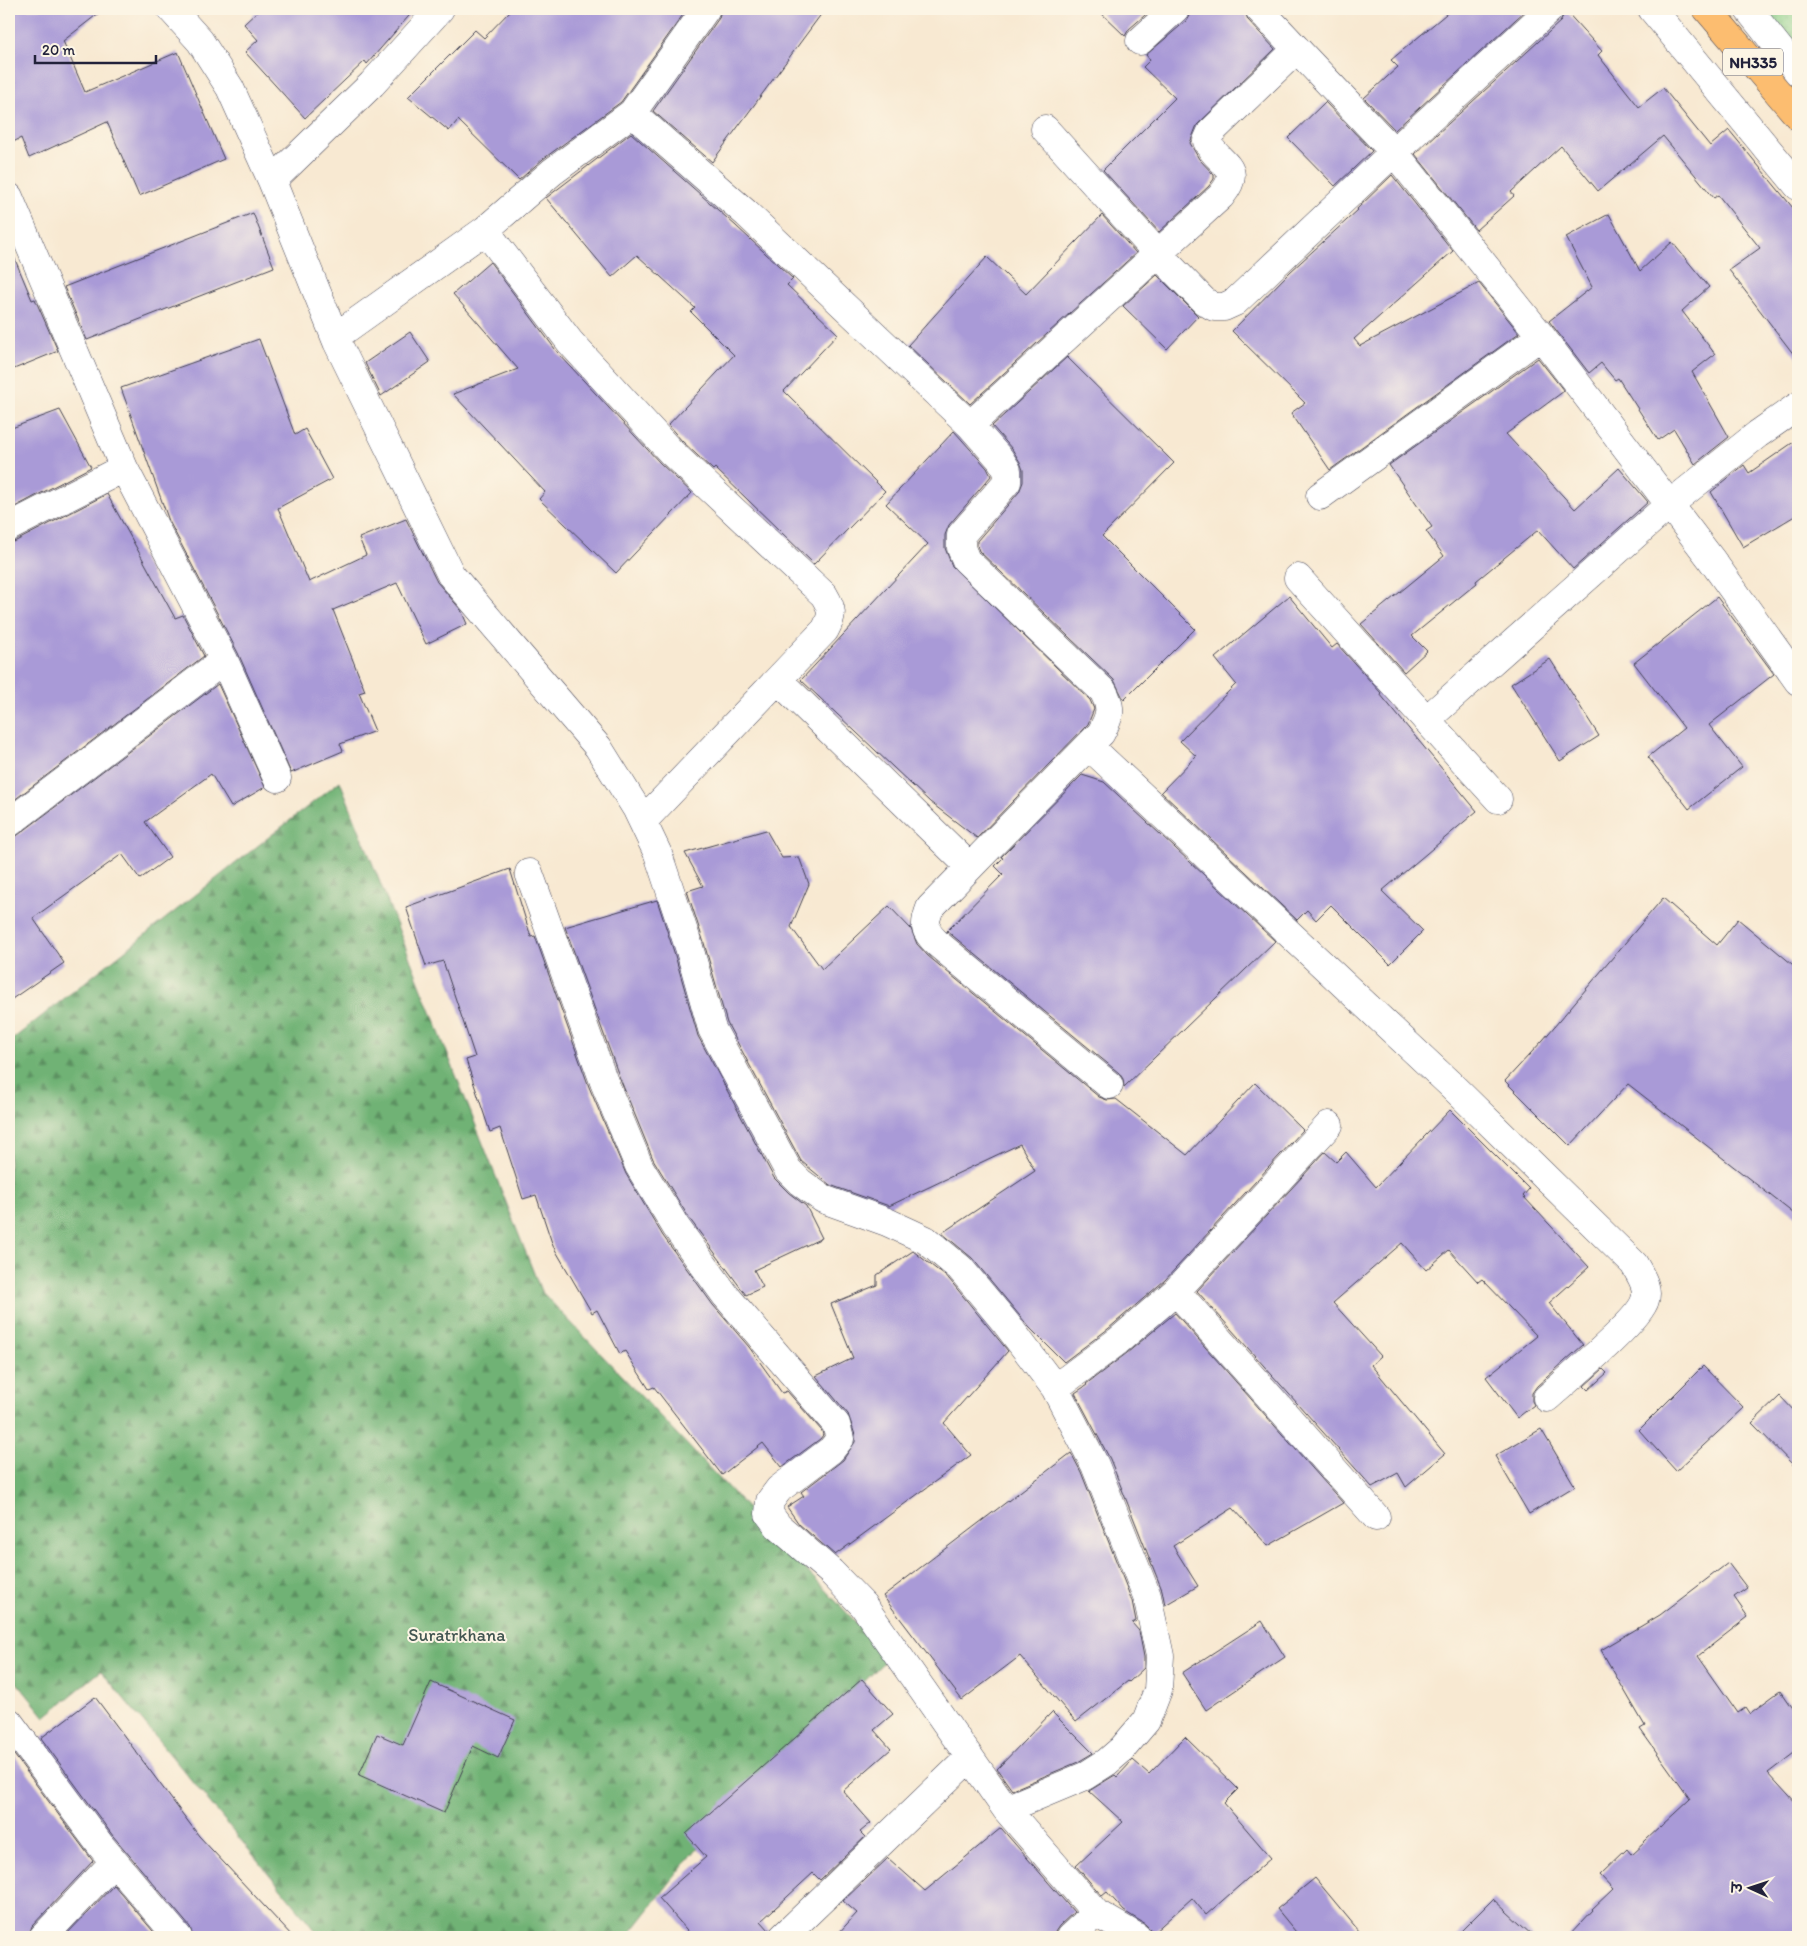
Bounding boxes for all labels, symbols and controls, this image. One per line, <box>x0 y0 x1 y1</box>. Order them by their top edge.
scale bar <box>35 32 156 64</box>
text: 20 m <box>42 41 76 59</box>
road number: NH335 <box>1723 48 1783 76</box>
park label: Suratrkhana <box>408 1624 506 1646</box>
north arrow <box>1724 1864 1774 1914</box>
text: उ <box>1729 1881 1746 1894</box>

